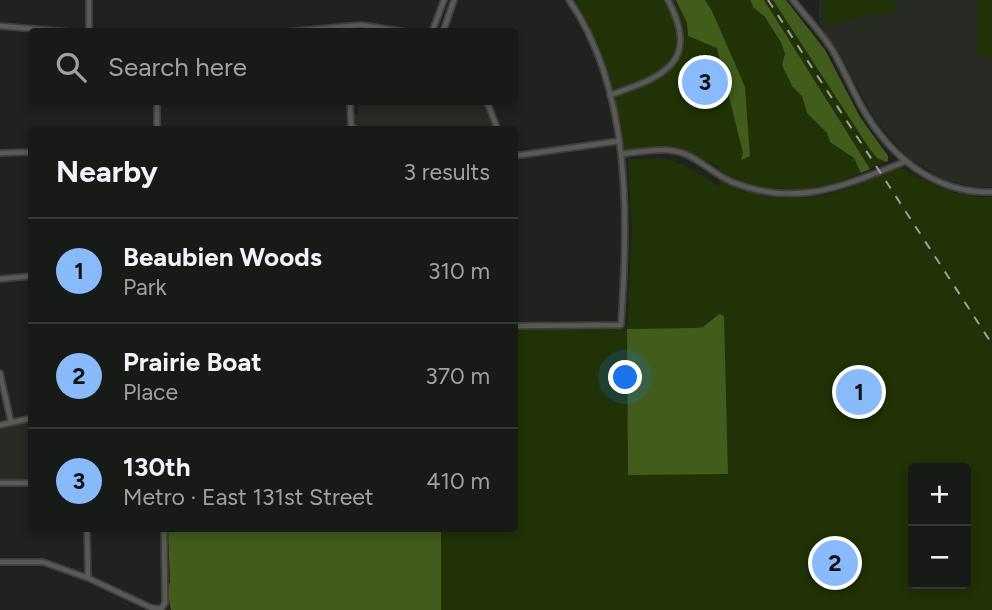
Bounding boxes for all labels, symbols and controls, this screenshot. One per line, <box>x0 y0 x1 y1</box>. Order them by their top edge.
search box <box>28 28 518 105</box>
icon: search <box>52 48 90 86</box>
text: Search here <box>108 51 247 83</box>
pin: 3 <box>682 56 728 108</box>
text: Nearby <box>56 153 158 190</box>
text: 3 results <box>403 158 490 186</box>
text: Beaubien Woods <box>123 241 322 273</box>
text: 1 <box>74 257 84 285</box>
text: 310 m <box>428 257 490 285</box>
text: Park <box>123 273 167 301</box>
text: Prairie Boat <box>123 346 262 378</box>
your location <box>608 360 642 394</box>
text: 2 <box>72 362 86 390</box>
text: 370 m <box>425 362 490 390</box>
pin: 1 <box>836 366 882 418</box>
text: Place <box>123 378 178 406</box>
text: 130th <box>123 451 191 483</box>
map controls <box>908 463 971 589</box>
button: + <box>908 463 971 526</box>
text: 3 <box>73 467 85 495</box>
text: 410 m <box>426 467 490 495</box>
text: Metro · East 131st Street <box>123 483 373 511</box>
button: − <box>908 526 971 589</box>
pin: 2 <box>812 537 858 589</box>

